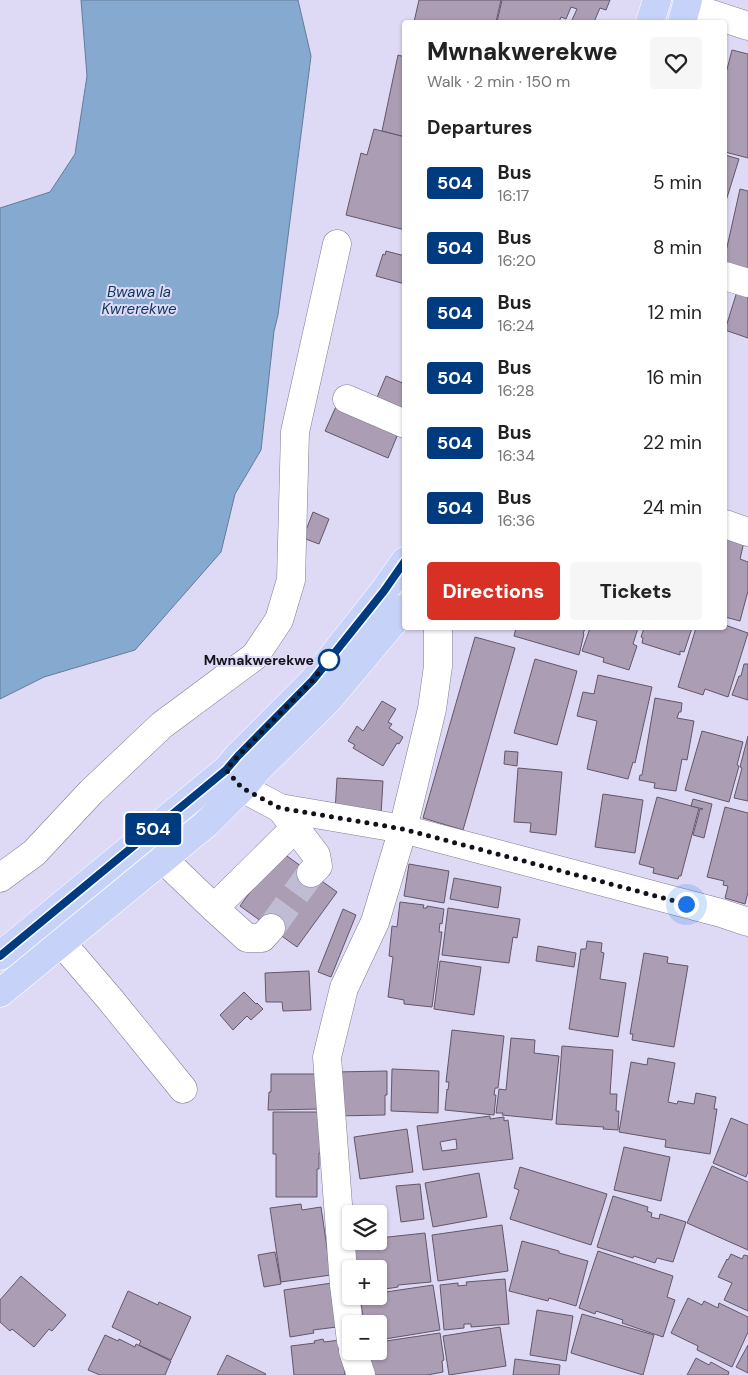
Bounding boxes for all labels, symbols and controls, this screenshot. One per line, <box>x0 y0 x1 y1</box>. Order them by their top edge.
text: Mwnakwerekwe <box>427 36 618 67</box>
button: heart <box>650 37 702 89</box>
text: Walk · 2 min · 150 m <box>427 71 570 92</box>
text: Departures <box>427 115 532 140</box>
text: Bus <box>498 160 532 185</box>
text: 5 min <box>653 170 702 195</box>
text: 504 <box>437 171 473 195</box>
text: 16:17 <box>498 185 529 206</box>
text: Bus <box>498 225 532 250</box>
text: 8 min <box>653 235 702 260</box>
text: 504 <box>437 236 473 260</box>
text: 16:20 <box>498 250 536 271</box>
water label: Bwawa la Kwrerekwe <box>101 282 177 319</box>
text: Bus <box>498 290 532 315</box>
text: 12 min <box>648 300 702 325</box>
text: 504 <box>437 301 473 325</box>
text: 16:24 <box>498 315 535 336</box>
text: Bus <box>498 355 532 380</box>
text: 16 min <box>647 365 702 390</box>
text: 504 <box>437 366 473 390</box>
text: 16:28 <box>498 380 535 401</box>
text: Bus <box>498 420 532 445</box>
text: 22 min <box>643 430 702 455</box>
text: 504 <box>437 431 473 455</box>
text: 16:34 <box>498 445 535 466</box>
text: Bus <box>498 485 532 510</box>
text: 24 min <box>642 495 702 520</box>
text: 504 <box>437 496 473 520</box>
text: 16:36 <box>498 510 535 531</box>
button: Directions <box>427 562 560 620</box>
button: Tickets <box>570 562 702 620</box>
marker: Mwnakwerekwe <box>318 649 340 671</box>
place label: Mwnakwerekwe <box>204 651 314 669</box>
line badge: 504 <box>124 813 182 845</box>
text: 504 <box>135 817 171 841</box>
your location <box>674 892 699 917</box>
map controls <box>342 1205 387 1360</box>
button: layers <box>342 1205 387 1250</box>
button: + <box>342 1260 387 1305</box>
button: − <box>342 1315 387 1360</box>

